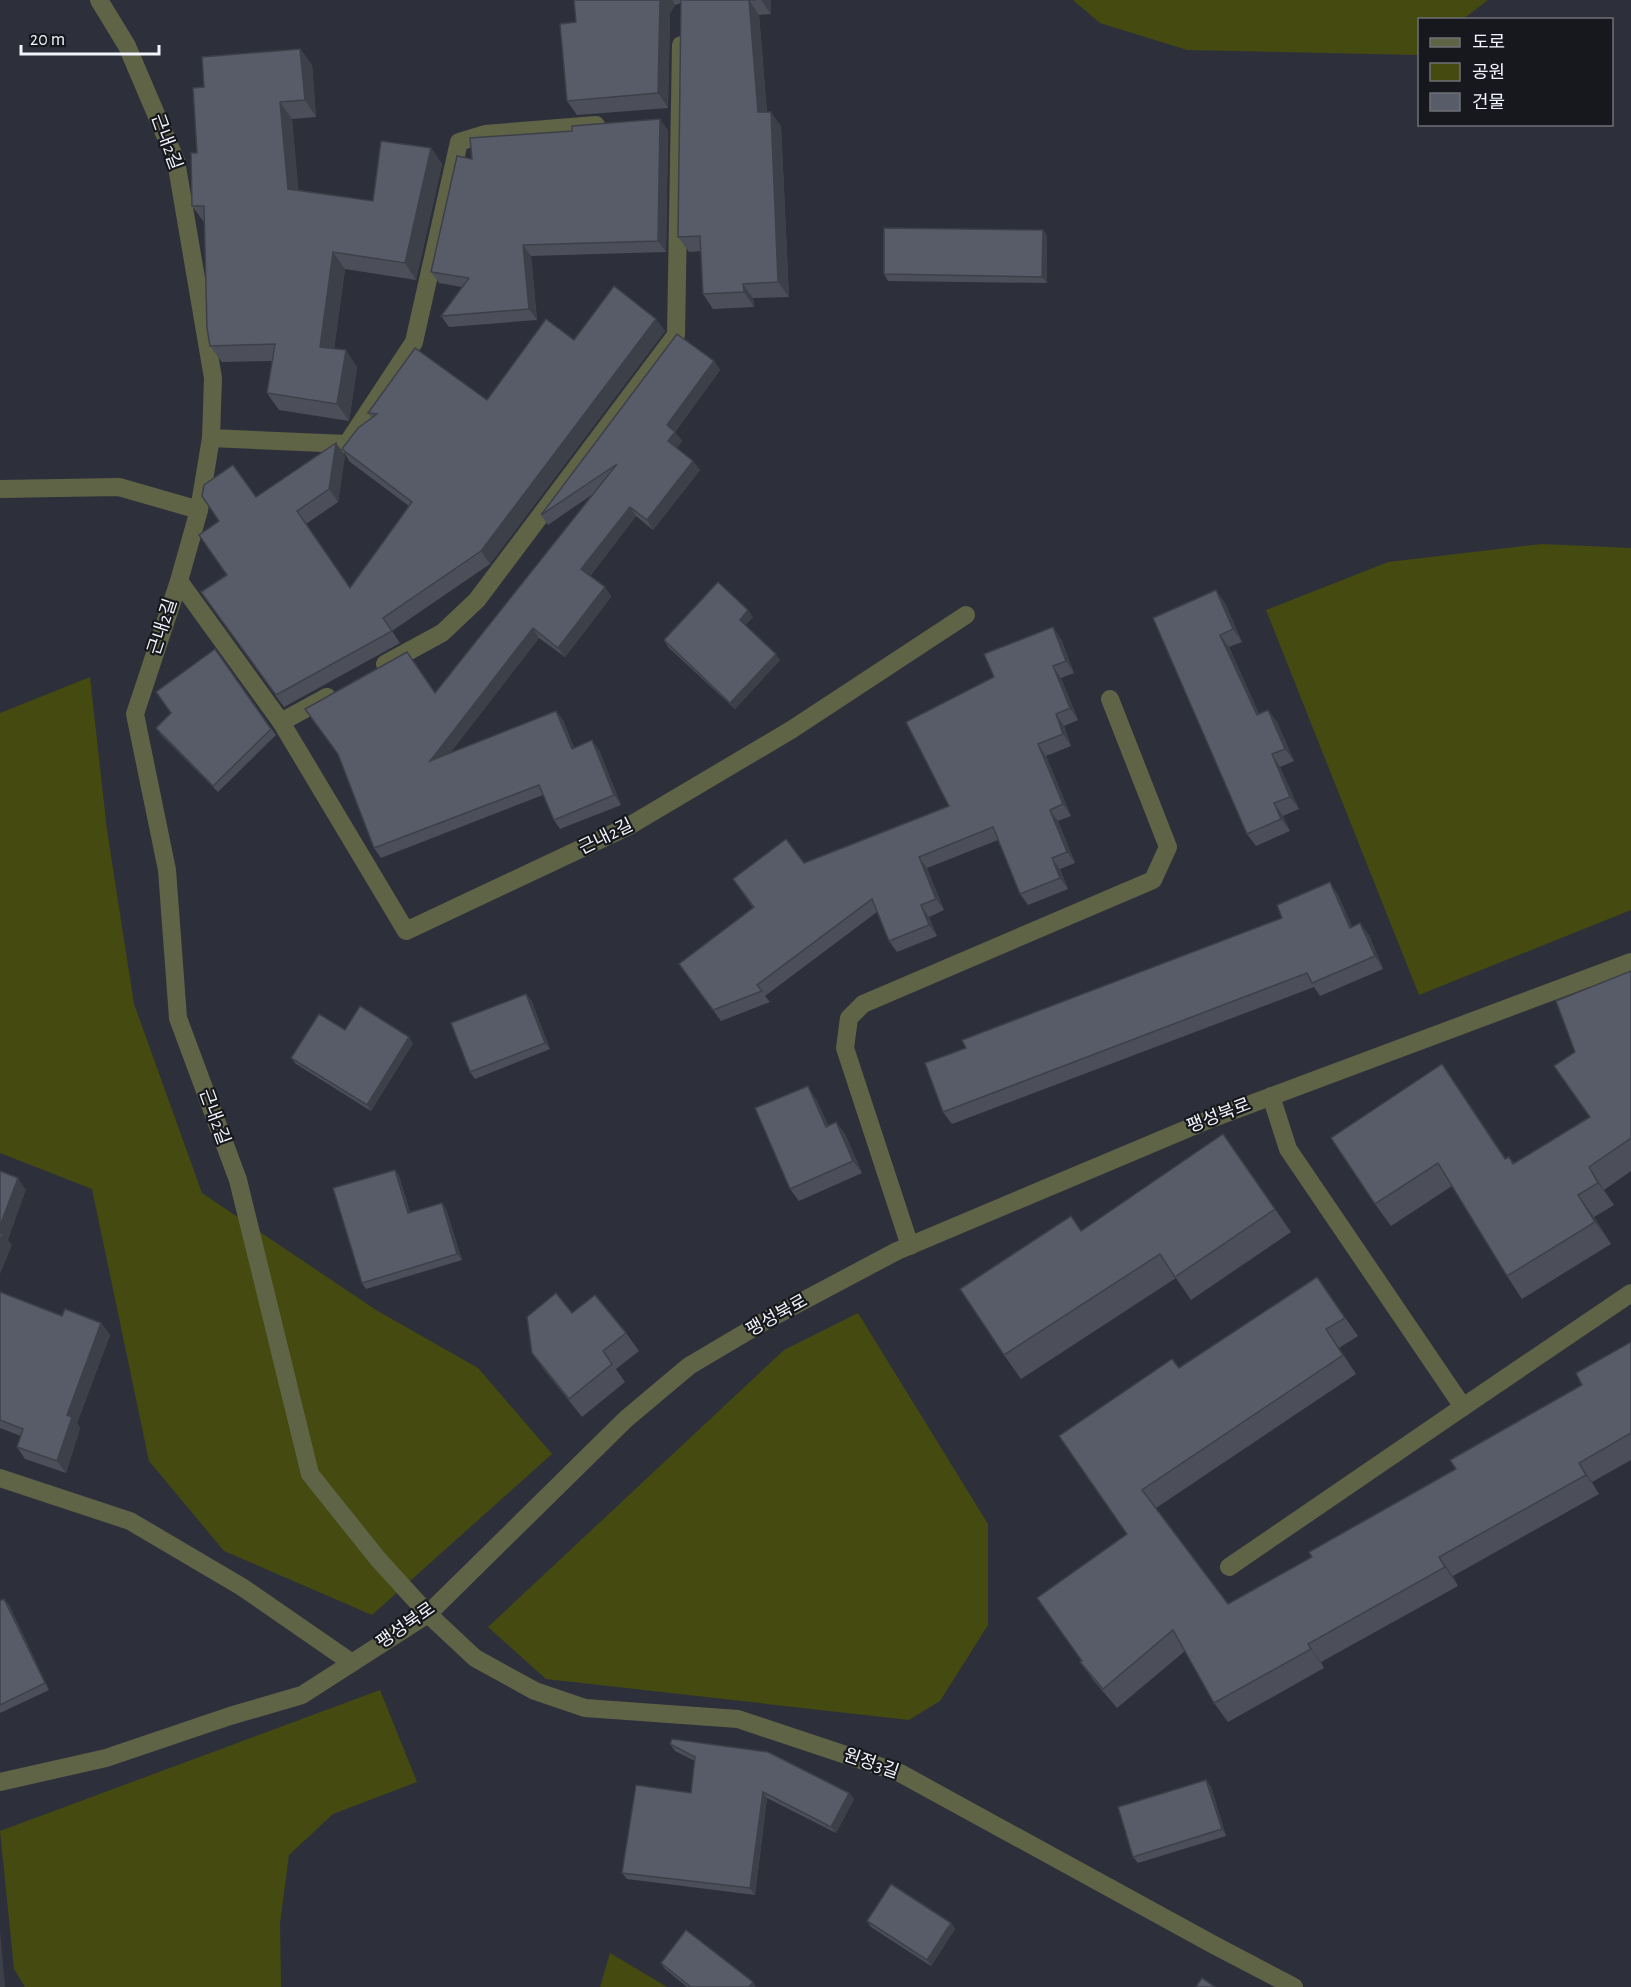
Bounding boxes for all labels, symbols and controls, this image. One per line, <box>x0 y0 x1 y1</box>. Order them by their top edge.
scale bar <box>21 18 159 56</box>
legend <box>1418 18 1613 126</box>
text: 20 m <box>30 31 65 49</box>
text: 도로 <box>1472 34 1505 52</box>
text: 공원 <box>1472 63 1505 82</box>
text: 건물 <box>1472 93 1505 112</box>
street label: 근내2길 <box>148 111 185 172</box>
street label: 근내2길 <box>145 596 181 657</box>
street label: 근내2길 <box>576 815 636 858</box>
street label: 근내2길 <box>196 1086 233 1147</box>
street label: 팽성북로 <box>1184 1095 1253 1136</box>
street label: 팽성북로 <box>743 1291 810 1340</box>
street label: 팽성북로 <box>373 1599 438 1652</box>
street label: 원정3길 <box>841 1744 902 1782</box>

